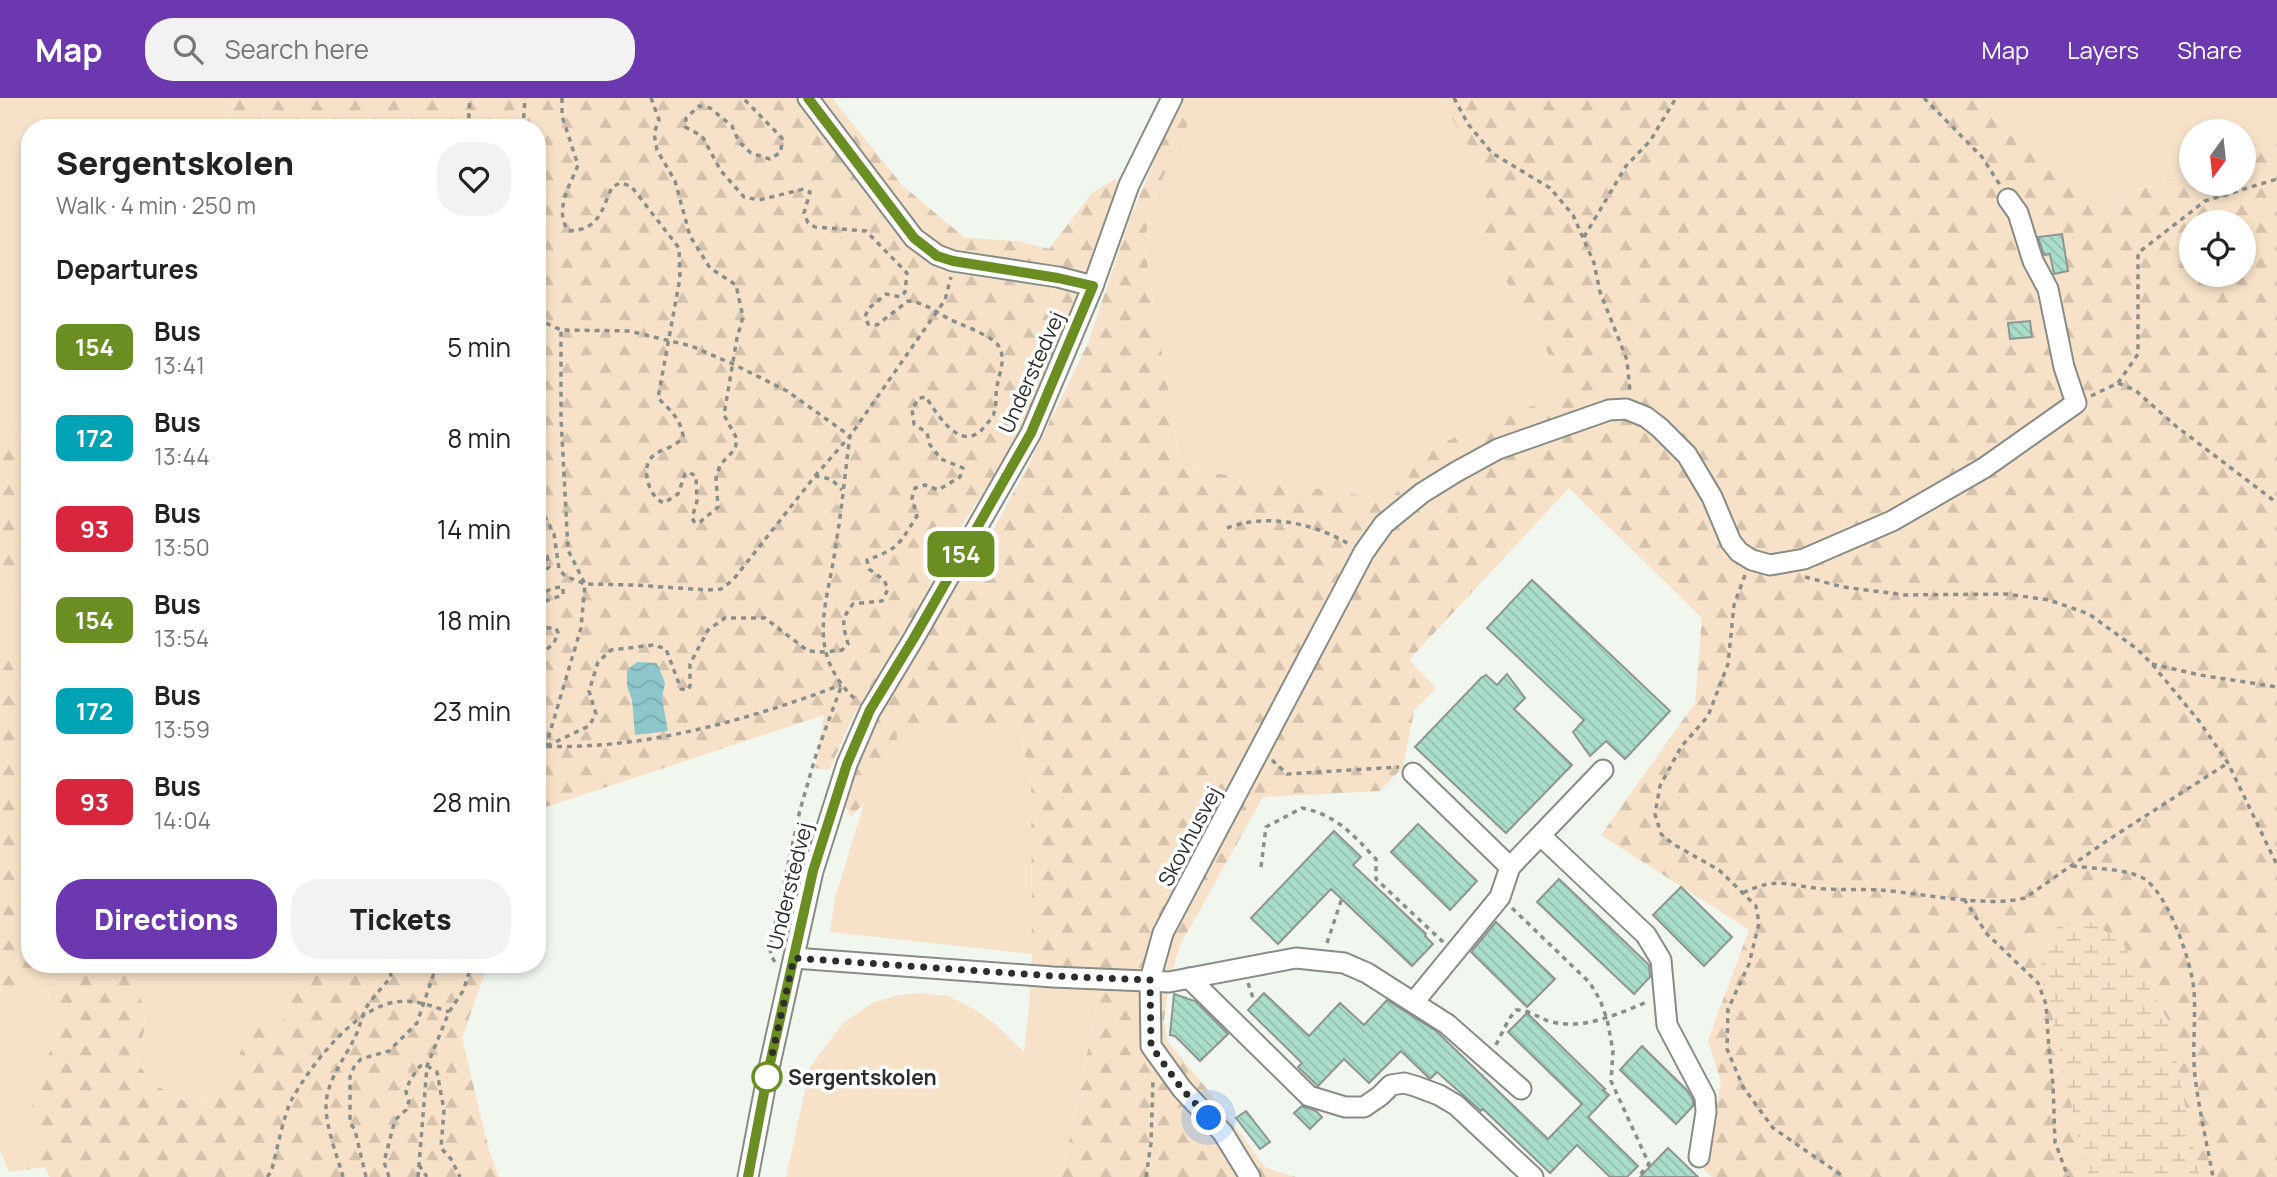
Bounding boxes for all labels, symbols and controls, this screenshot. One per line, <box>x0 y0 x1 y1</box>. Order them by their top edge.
search box <box>145 18 635 81</box>
text: Map <box>35 27 103 72</box>
icon: search <box>169 30 207 68</box>
text: Search here <box>225 31 369 67</box>
text: Map <box>1982 33 2029 66</box>
text: Layers <box>2067 33 2139 66</box>
text: Share <box>2177 33 2242 66</box>
north arrow <box>2179 119 2256 196</box>
map controls <box>2179 119 2256 287</box>
text: Sergentskolen <box>56 140 294 185</box>
button: heart <box>437 142 511 216</box>
text: Walk · 4 min · 250 m <box>56 189 256 221</box>
button: locate <box>2179 210 2256 287</box>
text: Departures <box>56 251 198 287</box>
street label: Understedvej <box>992 307 1070 437</box>
text: Bus <box>154 313 201 349</box>
text: 5 min <box>447 329 511 365</box>
text: 154 <box>75 330 114 363</box>
text: 13:41 <box>154 349 205 381</box>
text: Bus <box>154 404 201 440</box>
text: 8 min <box>447 420 511 456</box>
text: 172 <box>76 421 113 454</box>
text: 13:44 <box>154 440 210 472</box>
text: Bus <box>154 495 201 531</box>
text: 14 min <box>437 511 511 547</box>
text: 93 <box>80 512 109 545</box>
text: 13:50 <box>154 531 210 563</box>
line badge: 154 <box>921 531 1001 577</box>
text: 154 <box>941 537 981 570</box>
text: Bus <box>154 586 201 622</box>
text: 18 min <box>437 602 511 638</box>
text: 154 <box>75 603 114 636</box>
text: 13:54 <box>154 622 209 654</box>
text: Bus <box>154 677 201 713</box>
text: 23 min <box>433 693 511 729</box>
text: 172 <box>76 694 113 727</box>
text: 13:59 <box>154 713 210 745</box>
text: Bus <box>154 768 201 804</box>
street label: Skovhusvej <box>1151 781 1227 891</box>
text: 28 min <box>432 784 511 820</box>
text: 93 <box>80 785 109 818</box>
text: 14:04 <box>154 804 211 836</box>
street label: Understedvej <box>760 819 818 953</box>
button: Directions <box>56 879 277 959</box>
button: Tickets <box>291 879 511 959</box>
marker: Sergentskolen <box>752 1062 782 1092</box>
place label: Sergentskolen <box>788 1063 937 1091</box>
your location <box>1191 1100 1226 1135</box>

